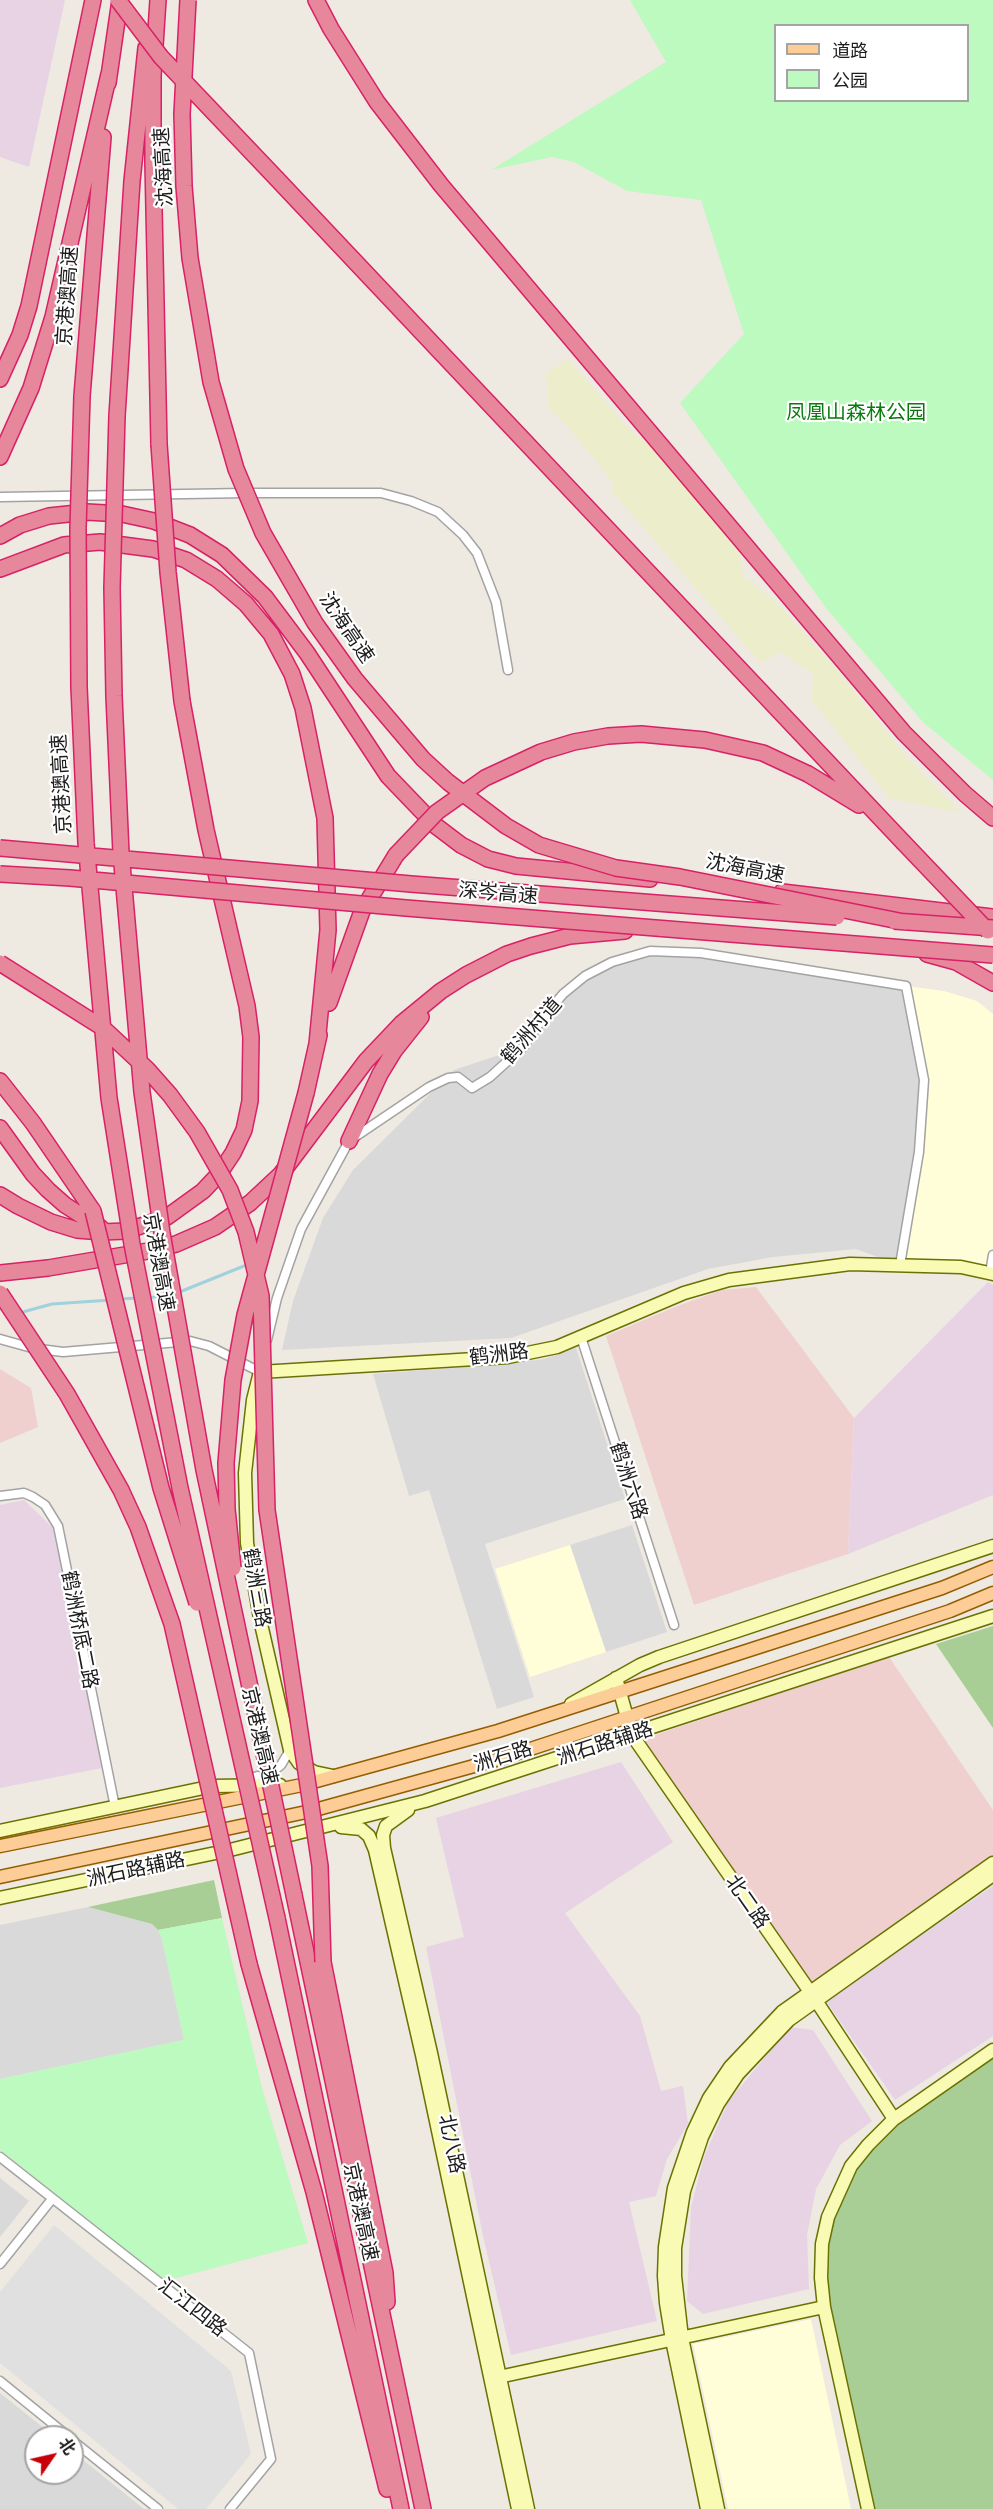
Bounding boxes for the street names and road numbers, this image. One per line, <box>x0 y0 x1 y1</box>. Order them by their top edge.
street label: 沈海高速 <box>150 126 178 208</box>
street label: 京港澳高速 <box>53 245 83 347</box>
street label: 沈海高速 <box>314 588 378 668</box>
street label: 京港澳高速 <box>47 733 77 835</box>
street label: 沈海高速 <box>703 850 787 888</box>
street label: 深岑高速 <box>457 879 539 909</box>
street label: 鹤洲村道 <box>497 993 567 1069</box>
street label: 京港澳高速 <box>137 1211 179 1313</box>
street label: 鹤洲路 <box>468 1339 530 1371</box>
street label: 鹤洲六路 <box>604 1439 652 1523</box>
street label: 鹤洲三路 <box>237 1547 275 1629</box>
street label: 鹤洲桥底二路 <box>56 1569 102 1691</box>
street label: 京港澳高速 <box>236 1685 282 1787</box>
street label: 洲石路辅路 <box>554 1717 656 1771</box>
street label: 洲石路 <box>471 1737 535 1777</box>
street label: 洲石路辅路 <box>85 1848 187 1892</box>
street label: 北二路 <box>720 1871 774 1933</box>
street label: 北八路 <box>433 2112 469 2176</box>
street label: 京港澳高速 <box>338 2161 382 2263</box>
street label: 汇江四路 <box>153 2274 231 2342</box>

